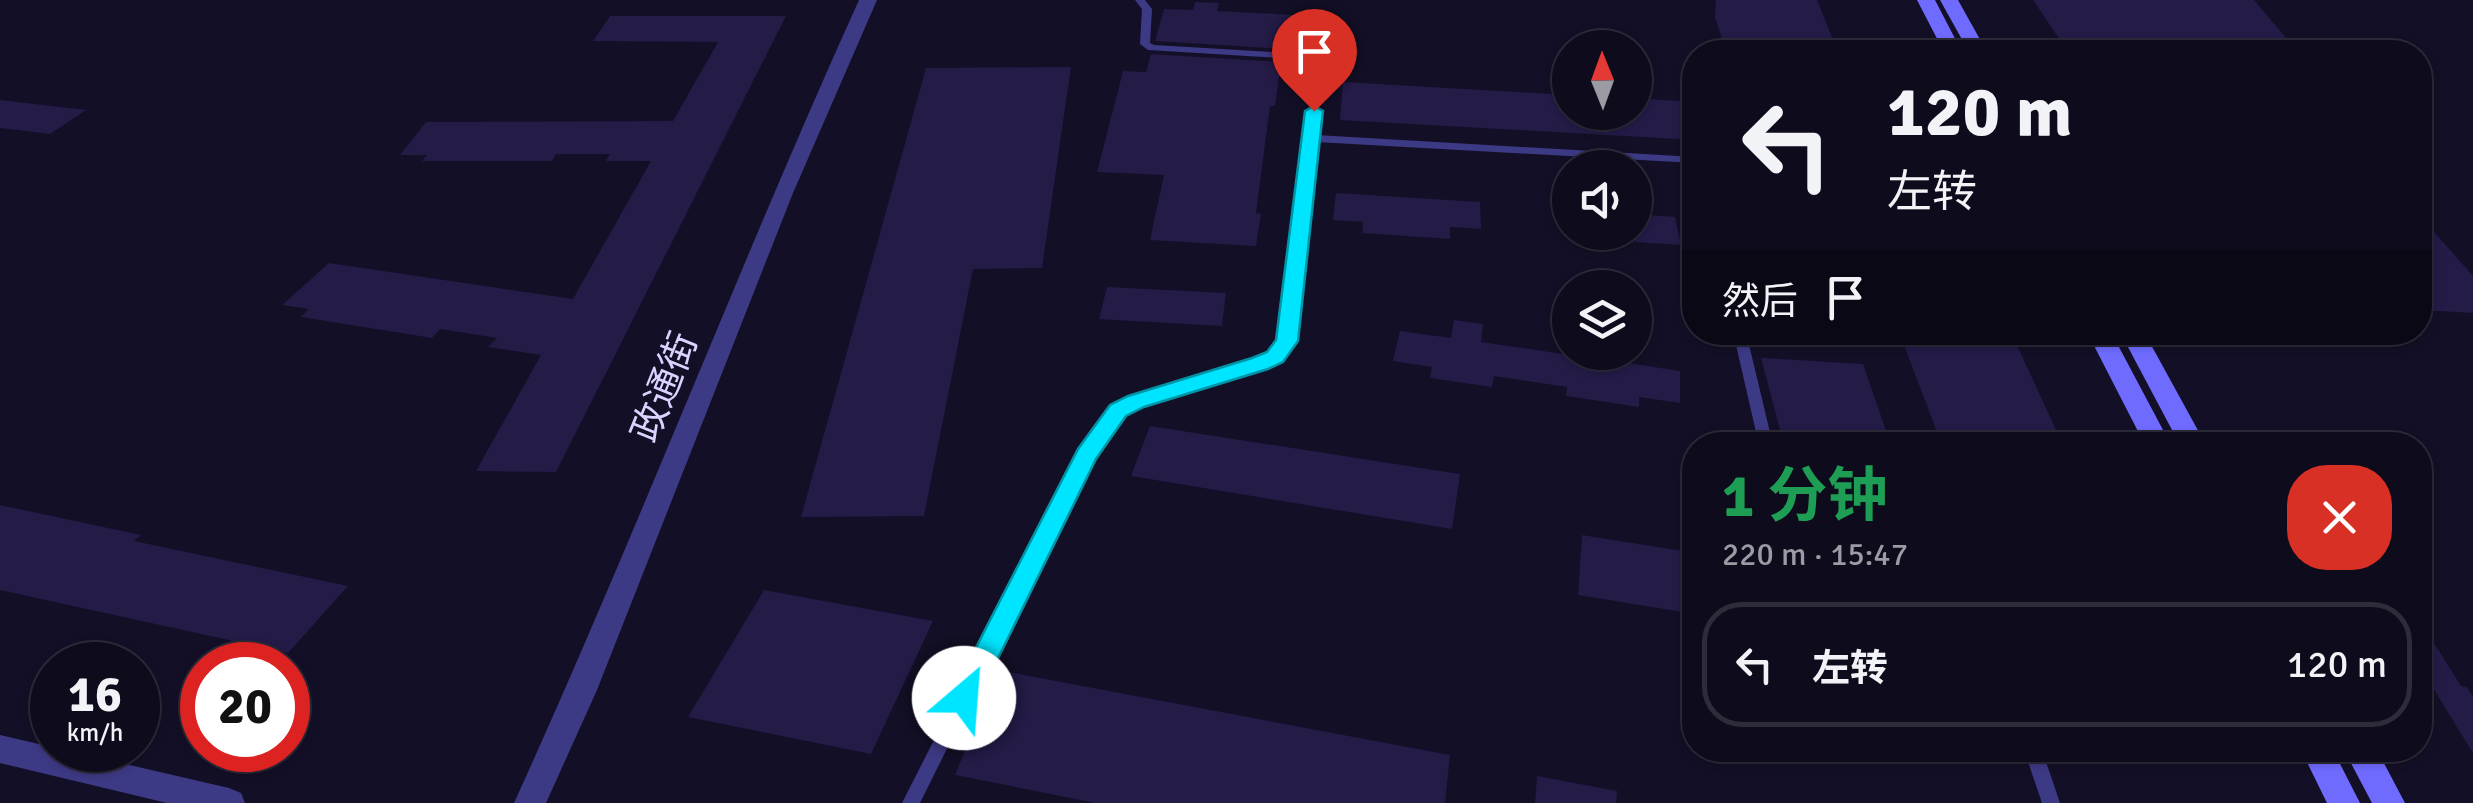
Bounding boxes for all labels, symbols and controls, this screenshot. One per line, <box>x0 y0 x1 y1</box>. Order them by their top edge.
pin <box>1272 9 1357 112</box>
icon: arrive <box>1287 24 1342 79</box>
north arrow <box>1552 30 1652 130</box>
map controls <box>1552 30 1652 370</box>
text: 120 m <box>1887 69 2072 155</box>
icon: left <box>1722 80 1852 210</box>
button: sound <box>1552 150 1652 250</box>
text: 左转 <box>1887 165 1977 220</box>
button: layers <box>1552 270 1652 370</box>
icon: arrive <box>1818 270 1873 325</box>
text: 然后 <box>1722 278 1798 325</box>
street label: 政通街 <box>621 326 708 449</box>
text: 1 分钟 <box>1722 460 1888 534</box>
button: close <box>2287 465 2392 570</box>
text: 220 m · 15:47 <box>1722 535 1908 574</box>
icon: left <box>1727 637 1782 692</box>
text: 120 m <box>2287 641 2387 688</box>
speed limit sign: 20 <box>180 642 310 772</box>
text: 左转 <box>1812 645 1888 692</box>
position arrow <box>912 646 1016 750</box>
text: 16 <box>68 664 122 726</box>
text: km/h <box>67 717 123 748</box>

